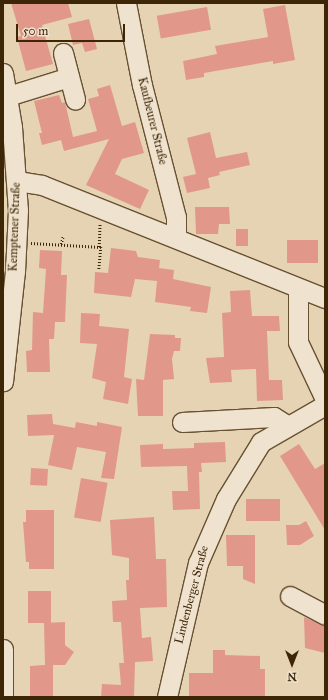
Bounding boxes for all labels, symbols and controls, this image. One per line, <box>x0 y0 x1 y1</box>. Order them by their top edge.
scale bar <box>18 16 127 42</box>
text: 50 m <box>23 24 48 38</box>
street label: Kaufbeurer Straße <box>134 76 170 166</box>
street label: Kemptener Straße <box>6 182 24 272</box>
street label: Lindenberger Straße <box>172 544 212 646</box>
north arrow <box>272 644 312 684</box>
text: N <box>287 670 297 683</box>

